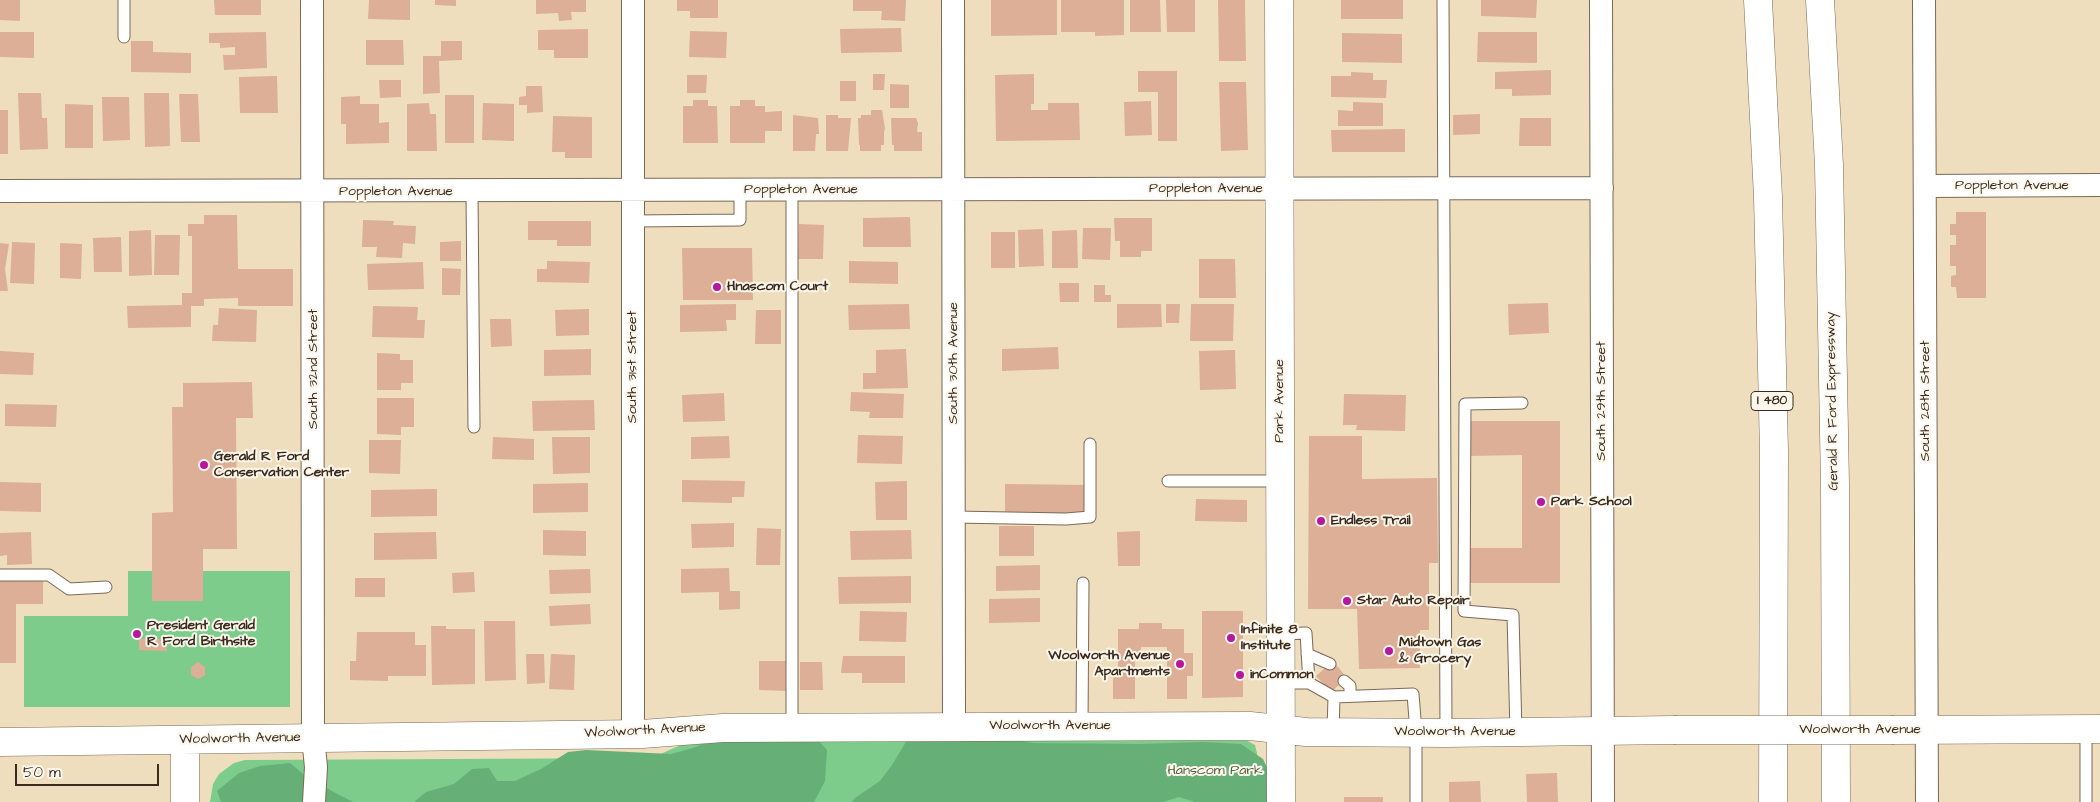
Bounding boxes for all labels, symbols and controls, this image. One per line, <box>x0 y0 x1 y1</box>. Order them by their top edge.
street label: Poppleton Avenue <box>1955 178 2069 194</box>
street label: Poppleton Avenue <box>1149 181 1263 197</box>
street label: Poppleton Avenue <box>744 182 858 198</box>
street label: Poppleton Avenue <box>339 184 453 200</box>
place label: Hnascom Court <box>727 279 828 295</box>
marker: Hnascom Court <box>711 281 723 293</box>
street label: South 30th Avenue <box>946 302 962 424</box>
street label: South 32nd Street <box>306 309 322 429</box>
street label: South 31st Street <box>625 311 641 423</box>
street label: Gerald R Ford Expressway <box>1823 311 1843 491</box>
street label: South 29th Street <box>1594 341 1610 461</box>
street label: South 28th Street <box>1918 341 1934 461</box>
street label: Park Avenue <box>1272 359 1288 443</box>
road number: I 480 <box>1751 392 1793 411</box>
place label: Gerald R Ford Conservation Center <box>214 449 349 482</box>
marker: Gerald R Ford Conservation Center <box>198 459 210 471</box>
place label: Park School <box>1551 494 1632 510</box>
marker: Park School <box>1535 496 1547 508</box>
place label: Endless Trail <box>1331 513 1411 529</box>
marker: Endless Trail <box>1315 515 1327 527</box>
place label: Star Auto Repair <box>1357 593 1470 609</box>
marker: Star Auto Repair <box>1341 595 1353 607</box>
place label: President Gerald R Ford Birthsite <box>147 618 255 650</box>
place label: Infinite 8 Institute <box>1241 622 1298 654</box>
marker: President Gerald R Ford Birthsite <box>131 628 143 640</box>
marker: Infinite 8 Institute <box>1225 632 1237 644</box>
place label: Midtown Gas & Grocery <box>1399 635 1481 668</box>
marker: Midtown Gas & Grocery <box>1383 645 1395 657</box>
place label: Woolworth Avenue Apartments <box>1048 648 1170 680</box>
marker: Woolworth Avenue Apartments <box>1174 658 1186 670</box>
place label: inCommon <box>1250 667 1314 683</box>
marker: inCommon <box>1234 669 1246 681</box>
street label: Woolworth Avenue <box>989 718 1111 734</box>
street label: Woolworth Avenue <box>584 719 706 743</box>
street label: Woolworth Avenue <box>1799 722 1921 738</box>
street label: Woolworth Avenue <box>1394 724 1516 740</box>
street label: Woolworth Avenue <box>179 730 301 748</box>
scale bar <box>18 754 161 786</box>
text: 50 m <box>23 762 61 783</box>
park label: Hanscom Park <box>1167 763 1263 779</box>

